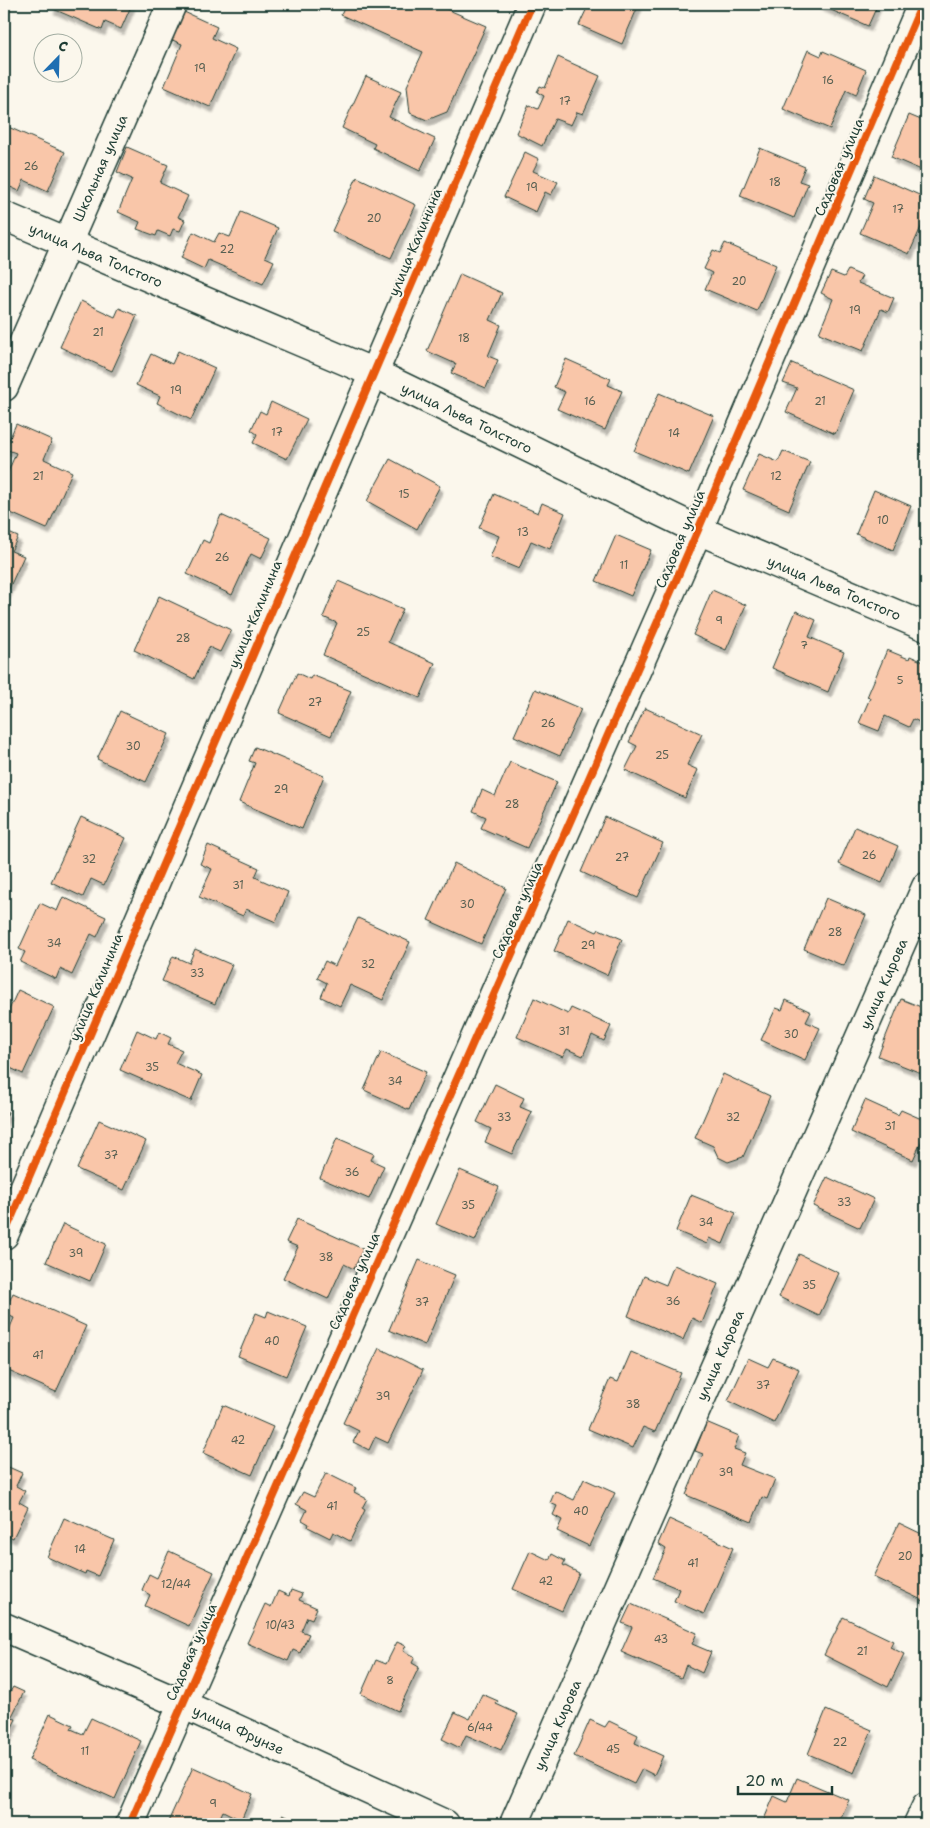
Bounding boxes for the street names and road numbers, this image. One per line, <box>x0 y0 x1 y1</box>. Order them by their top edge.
street label: Школьная улица <box>69 111 132 225</box>
street label: Садовая улица <box>810 115 868 219</box>
street label: улица Калинина <box>384 185 446 299</box>
street label: улица Льва Толстого <box>27 219 166 291</box>
street label: улица Льва Толстого <box>398 379 535 457</box>
street label: Садовая улица <box>651 487 709 591</box>
street label: улица Льва Толстого <box>765 552 904 624</box>
street label: улица Калинина <box>224 557 286 671</box>
street label: Садовая улица <box>487 858 547 962</box>
street label: улица Калинина <box>65 930 127 1044</box>
street label: улица Кирова <box>856 935 911 1032</box>
street label: Садовая улица <box>324 1229 384 1333</box>
street label: улица Кирова <box>692 1307 748 1403</box>
street label: Садовая улица <box>161 1600 221 1704</box>
street label: улица Кирова <box>530 1677 585 1773</box>
street label: улица Фрунзе <box>190 1701 287 1758</box>

